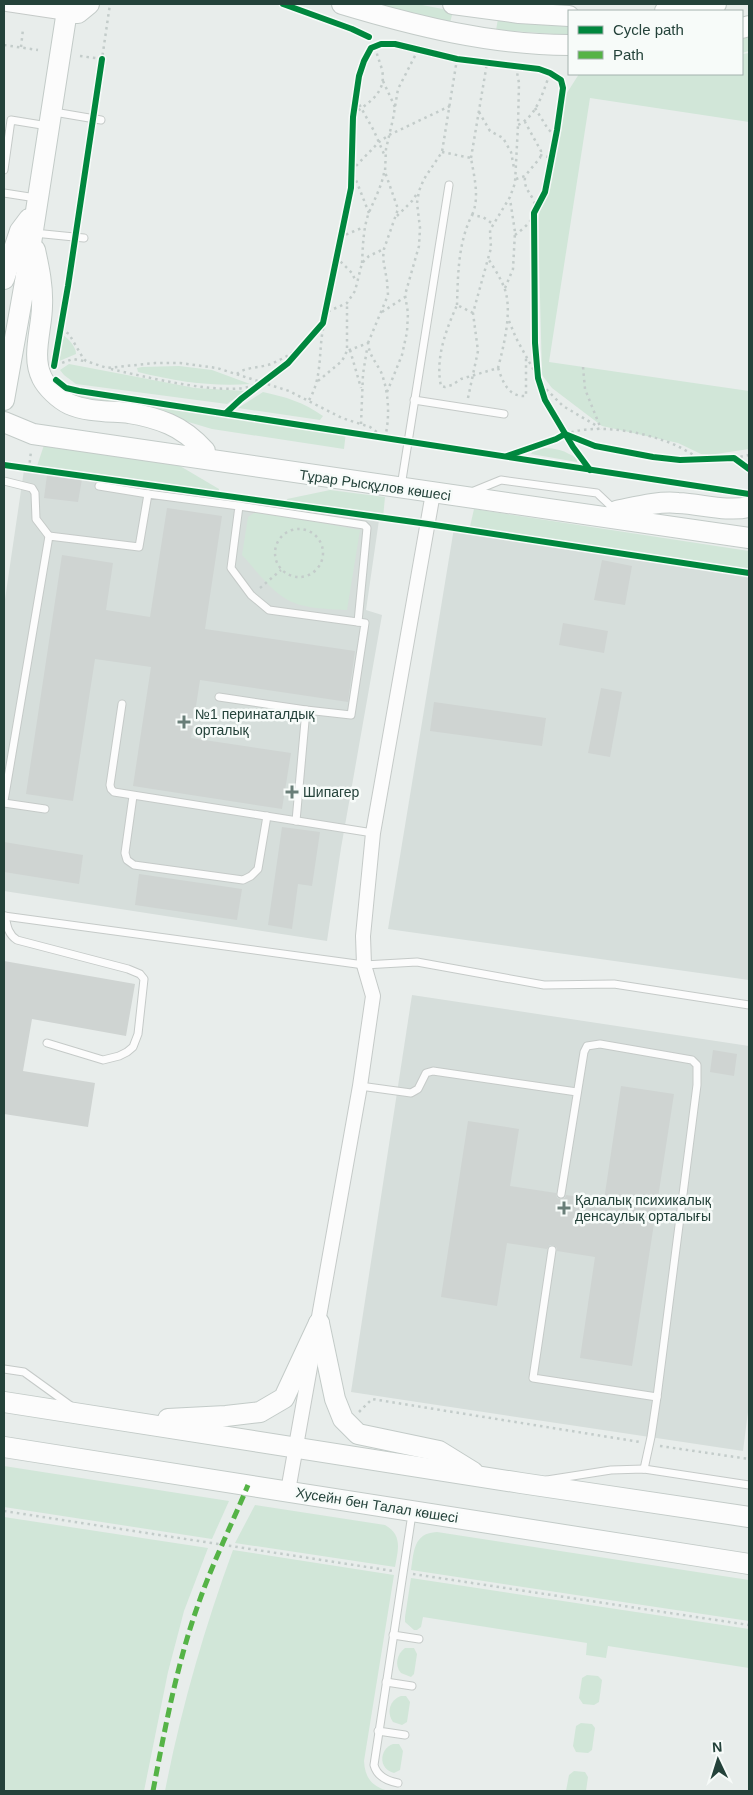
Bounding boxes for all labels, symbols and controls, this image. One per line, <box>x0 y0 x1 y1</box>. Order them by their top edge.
legend <box>568 10 743 75</box>
text: Cycle path <box>613 21 684 38</box>
text: Path <box>613 46 644 63</box>
street label: Тұрар Рысқұлов көшесі <box>298 466 452 504</box>
place label: №1 перинаталдық орталық <box>195 706 315 738</box>
marker: №1 перинаталдық орталық <box>177 715 191 729</box>
place label: Шипагер <box>303 784 360 800</box>
marker: Шипагер <box>285 785 299 799</box>
place label: Қалалық психикалық денсаулық орталығы <box>575 1192 712 1224</box>
marker: Қалалық психикалық денсаулық орталығы <box>557 1201 571 1215</box>
street label: Хусейн бен Талал көшесі <box>295 1484 459 1526</box>
north arrow <box>693 1735 743 1785</box>
text: N <box>711 1739 723 1755</box>

